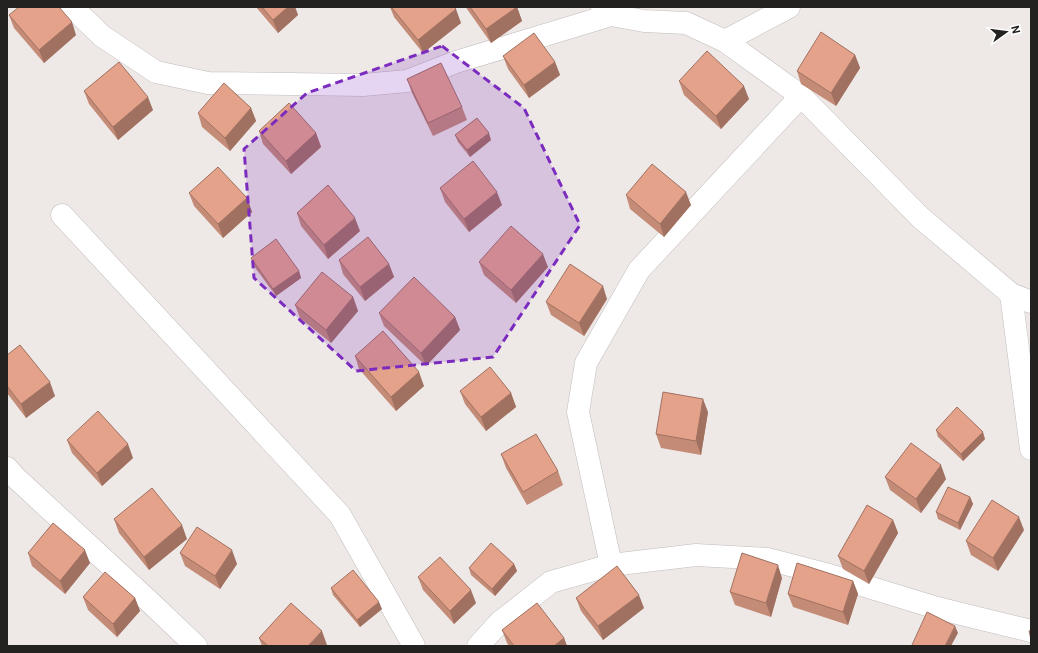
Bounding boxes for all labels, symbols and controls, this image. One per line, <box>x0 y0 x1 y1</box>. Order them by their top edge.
north arrow <box>986 12 1026 52</box>
text: N <box>1008 24 1023 35</box>

